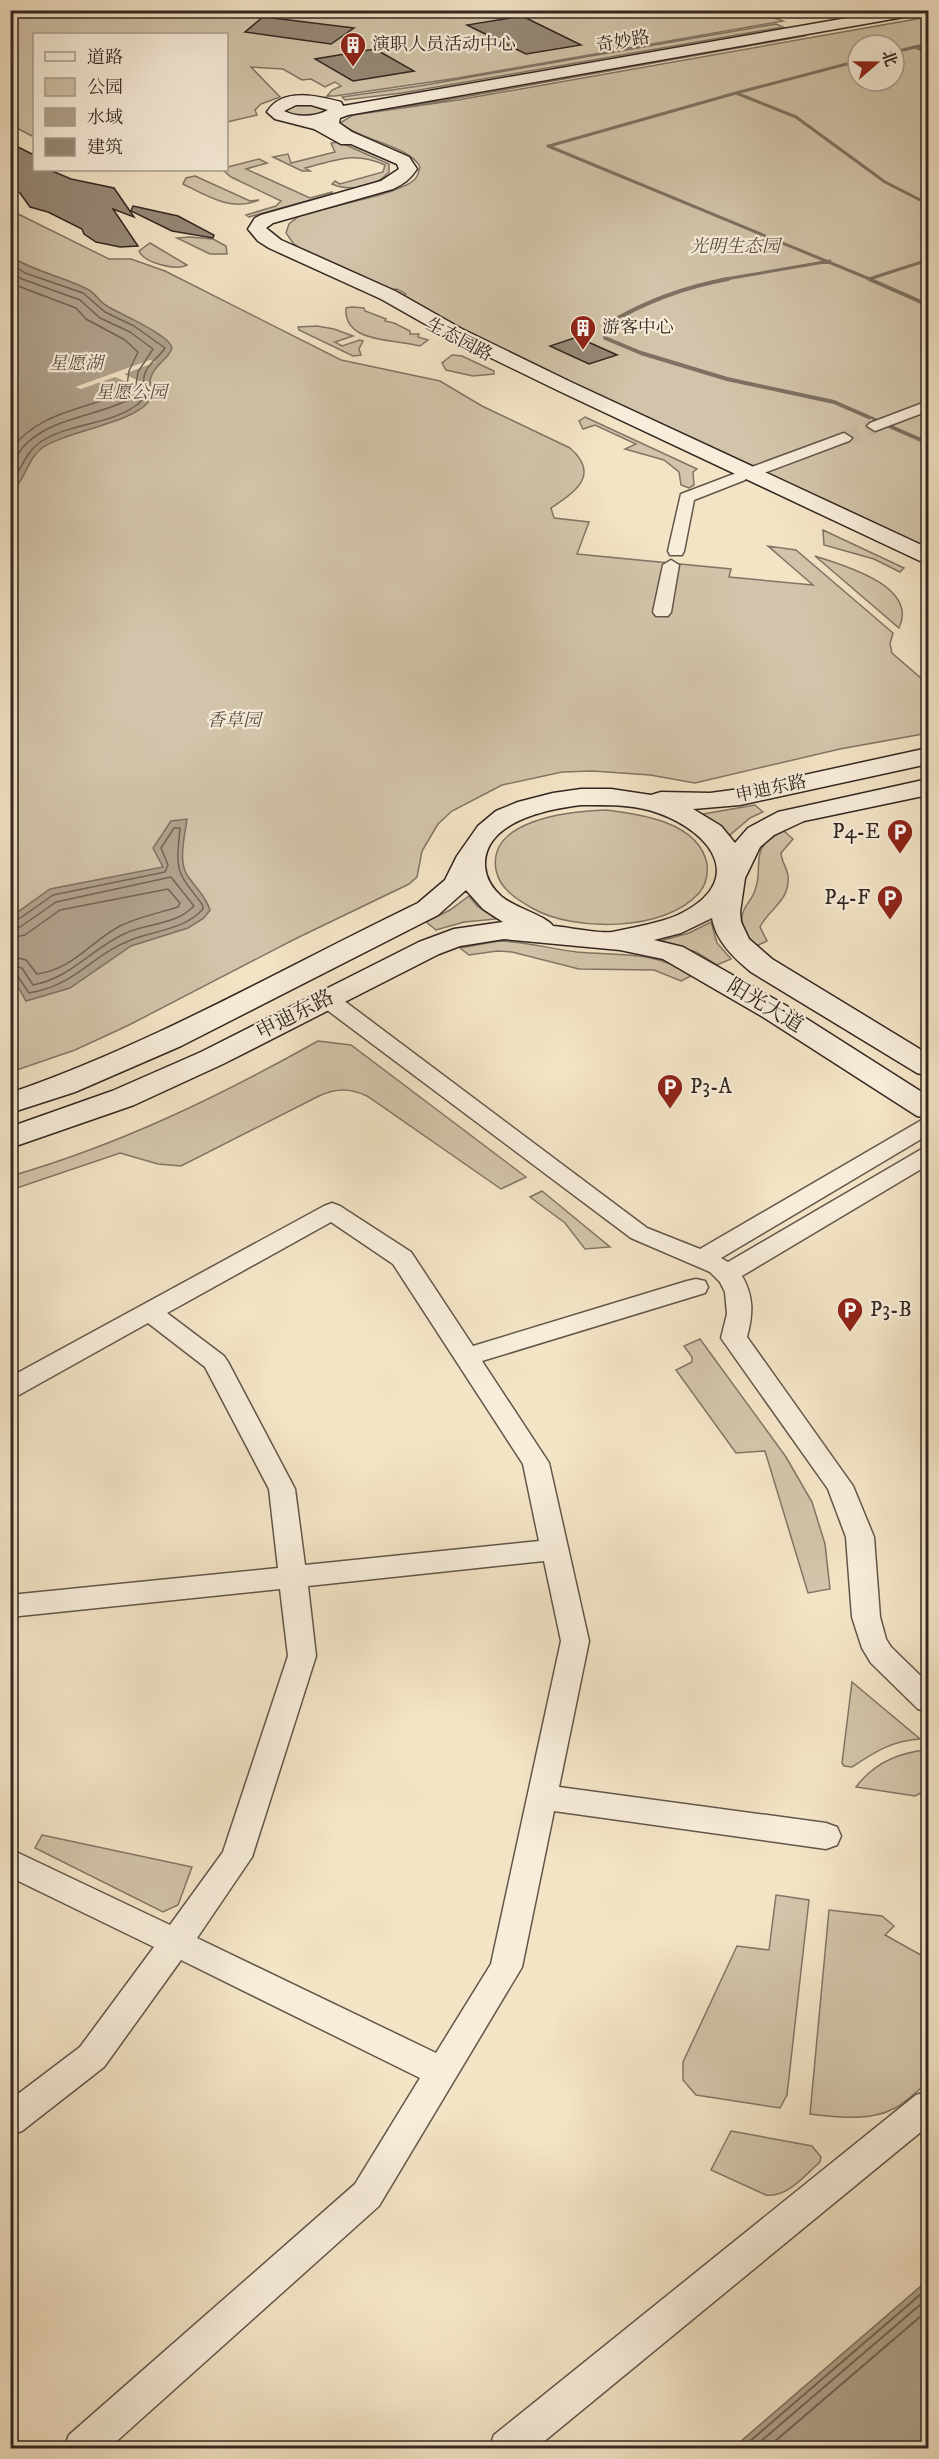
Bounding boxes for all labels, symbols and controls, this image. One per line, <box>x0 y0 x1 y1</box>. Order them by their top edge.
street label: 奇妙路 <box>595 26 651 58</box>
building icon: 演职人员活动中心 <box>338 30 368 68</box>
legend <box>33 33 228 171</box>
north arrow <box>846 33 906 93</box>
place label: 演职人员活动中心 <box>372 34 516 56</box>
text: 道路 <box>87 47 123 69</box>
text: 北 <box>877 47 901 69</box>
text: 公园 <box>87 77 123 99</box>
text: 水域 <box>87 107 123 129</box>
text: 建筑 <box>87 137 123 159</box>
park label: 光明生态园 <box>690 236 783 258</box>
street label: 生态园路 <box>422 313 496 367</box>
building icon: 游客中心 <box>568 313 598 351</box>
place label: 游客中心 <box>602 317 674 339</box>
water label: 星愿湖 <box>49 353 106 375</box>
park label: 星愿公园 <box>95 382 170 404</box>
park label: 香草园 <box>207 710 264 732</box>
street label: 申迪东路 <box>733 771 809 807</box>
parking icon: P4-E <box>885 817 915 855</box>
place label: P4-E <box>832 819 880 845</box>
parking icon: P4-F <box>875 883 905 921</box>
place label: P4-F <box>824 885 870 911</box>
street label: 阳光大道 <box>722 973 808 1039</box>
street label: 申迪东路 <box>252 984 338 1046</box>
parking icon: P3-A <box>655 1072 685 1110</box>
place label: P3-A <box>690 1074 733 1100</box>
parking icon: P3-B <box>835 1295 865 1333</box>
place label: P3-B <box>870 1297 912 1323</box>

